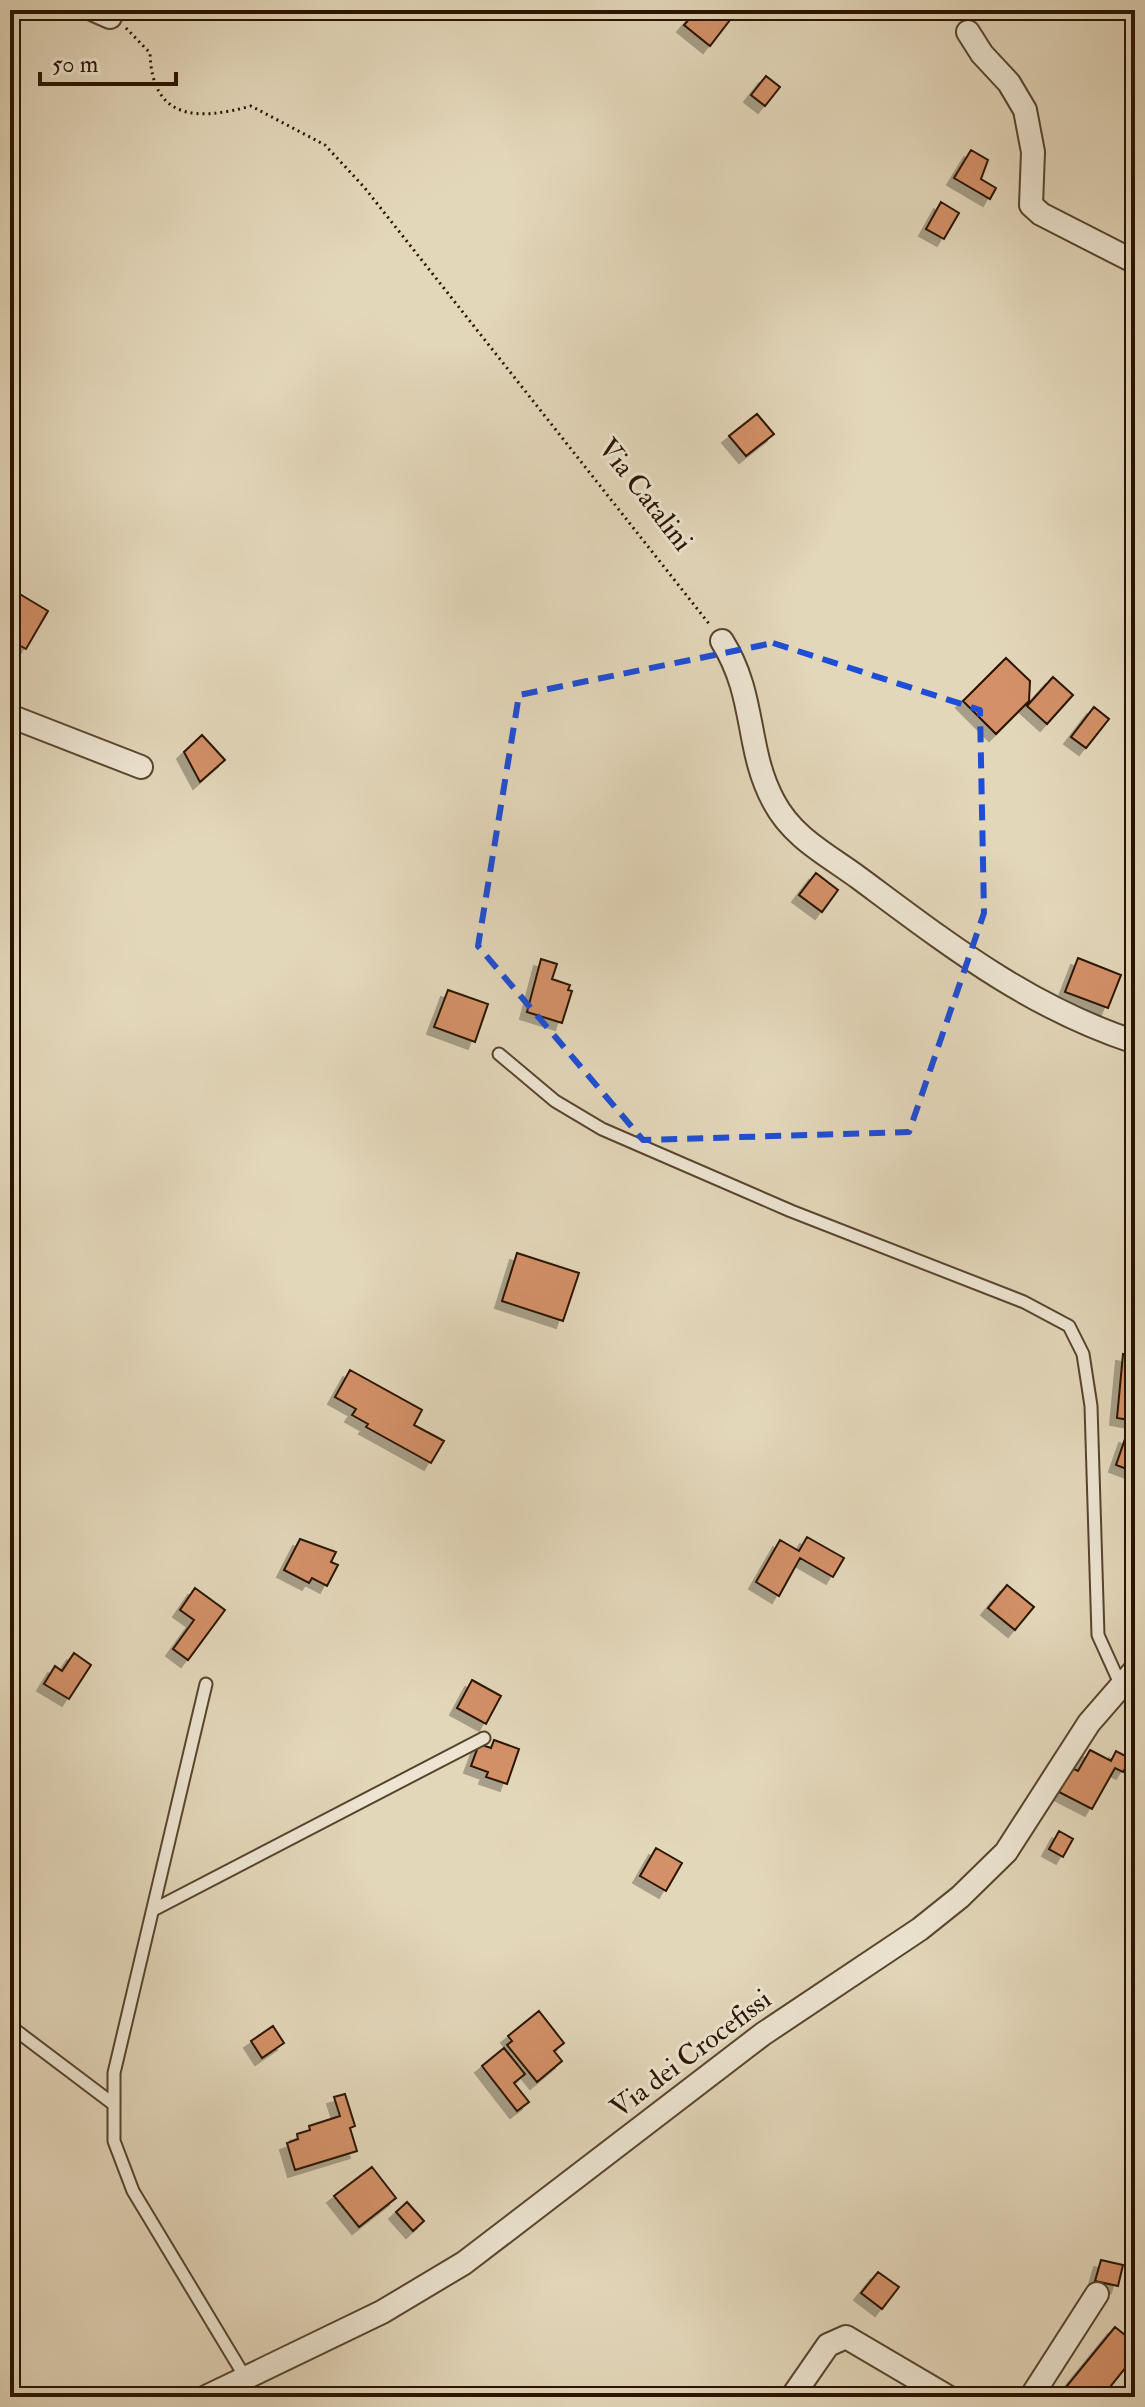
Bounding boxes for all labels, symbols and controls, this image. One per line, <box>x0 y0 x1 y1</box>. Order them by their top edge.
scale bar <box>40 36 176 86</box>
text: 50 m <box>52 49 99 80</box>
street label: Via Catalini <box>590 432 700 558</box>
street label: Via dei Crocefissi <box>604 1982 778 2126</box>

